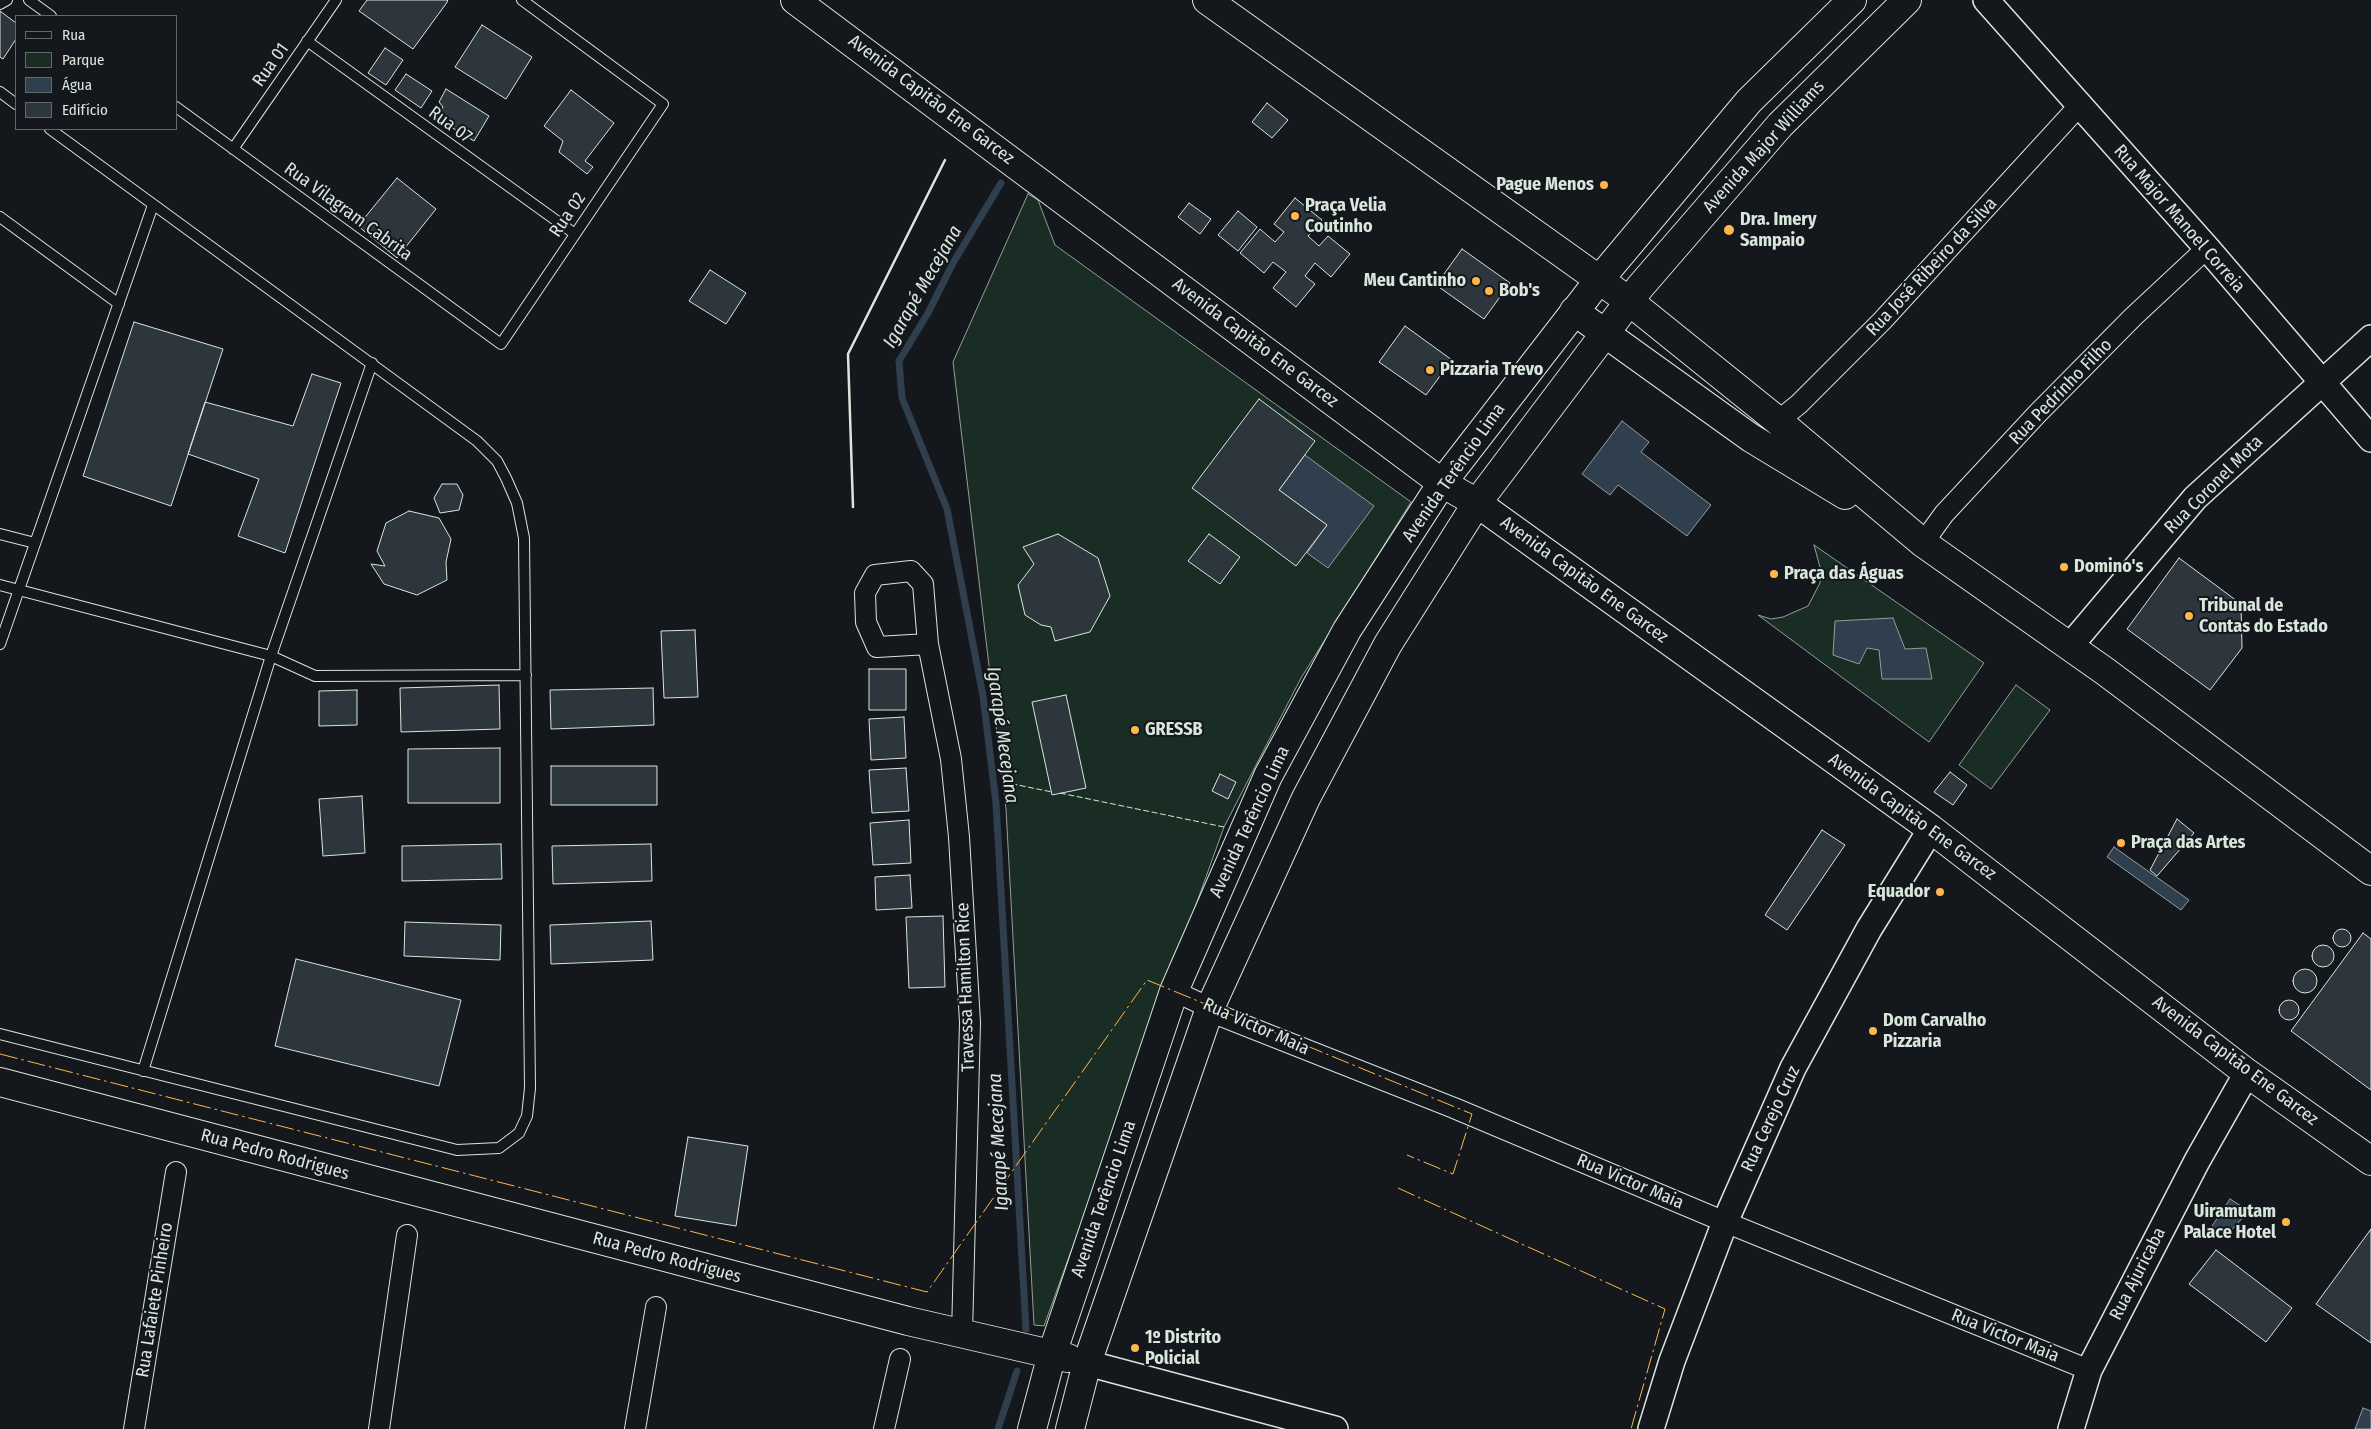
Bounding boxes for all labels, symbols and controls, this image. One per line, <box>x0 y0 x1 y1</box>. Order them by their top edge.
legend <box>15 15 178 130</box>
text: Rua <box>62 26 85 44</box>
street label: Avenida Capitão Ene Garcez <box>844 31 1018 169</box>
street label: Rua 01 <box>248 39 294 91</box>
text: Parque <box>62 51 105 69</box>
text: Água <box>62 76 92 94</box>
street label: Avenida Major Williams <box>1699 76 1829 218</box>
text: Edifício <box>62 101 108 119</box>
street label: Rua 07 <box>424 102 476 148</box>
street label: Rua Major Manoel Correia <box>2109 141 2249 297</box>
street label: Rua Vilagram Cabrita <box>280 158 416 266</box>
place label: Pague Menos <box>1496 174 1594 196</box>
marker: Pague Menos <box>1598 179 1610 191</box>
street label: Rua 02 <box>545 188 591 242</box>
street label: Rua José Ribeiro da Silva <box>1862 193 2002 341</box>
place label: Praça Velia Coutinho <box>1305 195 1386 238</box>
place label: Dra. Imery Sampaio <box>1740 209 1816 252</box>
marker: Praça Velia Coutinho <box>1289 210 1301 222</box>
water label: Igarapé Mecejana <box>879 222 967 352</box>
marker: Dra. Imery Sampaio <box>1722 223 1736 237</box>
place label: Meu Cantinho <box>1364 270 1466 292</box>
street label: Avenida Capitão Ene Garcez <box>1168 274 1342 412</box>
marker: Meu Cantinho <box>1470 275 1482 287</box>
place label: Bob's <box>1499 280 1540 302</box>
marker: Bob's <box>1483 285 1495 297</box>
street label: Rua Pedrinho Filho <box>2005 335 2117 449</box>
place label: Pizzaria Trevo <box>1440 359 1543 381</box>
marker: Pizzaria Trevo <box>1424 364 1436 376</box>
street label: Avenida Terêncio Lima <box>1398 399 1510 547</box>
street label: Rua Coronel Mota <box>2160 431 2268 539</box>
street label: Avenida Capitão Ene Garcez <box>1496 512 1672 648</box>
place label: Domino's <box>2074 556 2143 578</box>
marker: Domino's <box>2058 561 2070 573</box>
place label: Praça das Águas <box>1784 563 1904 585</box>
marker: Praça das Águas <box>1768 568 1780 580</box>
place label: Tribunal de Contas do Estado <box>2199 595 2328 638</box>
marker: Tribunal de Contas do Estado <box>2183 610 2195 622</box>
water label: Igarapé Mecejana <box>981 665 1023 805</box>
place label: GRESSB <box>1145 719 1203 741</box>
marker: GRESSB <box>1129 724 1141 736</box>
street label: Avenida Terêncio Lima <box>1205 743 1295 901</box>
street label: Avenida Capitão Ene Garcez <box>1824 749 2000 885</box>
place label: Praça das Artes <box>2131 832 2245 854</box>
marker: Praça das Artes <box>2115 837 2127 849</box>
place label: Equador <box>1868 881 1930 903</box>
marker: Equador <box>1934 886 1946 898</box>
street label: Travessa Hamilton Rice <box>952 902 980 1072</box>
street label: Avenida Capitão Ene Garcez <box>2148 992 2322 1130</box>
street label: Rua Victor Maia <box>1199 994 1313 1060</box>
place label: Dom Carvalho Pizzaria <box>1883 1010 1986 1052</box>
marker: Dom Carvalho Pizzaria <box>1867 1025 1879 1037</box>
street label: Rua Cerejo Cruz <box>1737 1063 1805 1175</box>
water label: Igarapé Mecejana <box>984 1073 1014 1211</box>
street label: Avenida Terêncio Lima <box>1067 1118 1141 1280</box>
street label: Rua Pedro Rodrigues <box>198 1125 352 1185</box>
street label: Rua Victor Maia <box>1573 1150 1687 1214</box>
place label: Uiramutam Palace Hotel <box>2184 1201 2276 1244</box>
marker: Uiramutam Palace Hotel <box>2280 1216 2292 1228</box>
street label: Rua Lafaiete Pinheiro <box>132 1221 178 1379</box>
street label: Rua Ajuricaba <box>2105 1224 2171 1324</box>
street label: Rua Pedro Rodrigues <box>590 1228 744 1288</box>
street label: Rua Victor Maia <box>1948 1305 2062 1367</box>
place label: 1º Distrito Policial <box>1145 1327 1221 1370</box>
marker: 1º Distrito Policial <box>1129 1342 1141 1354</box>

